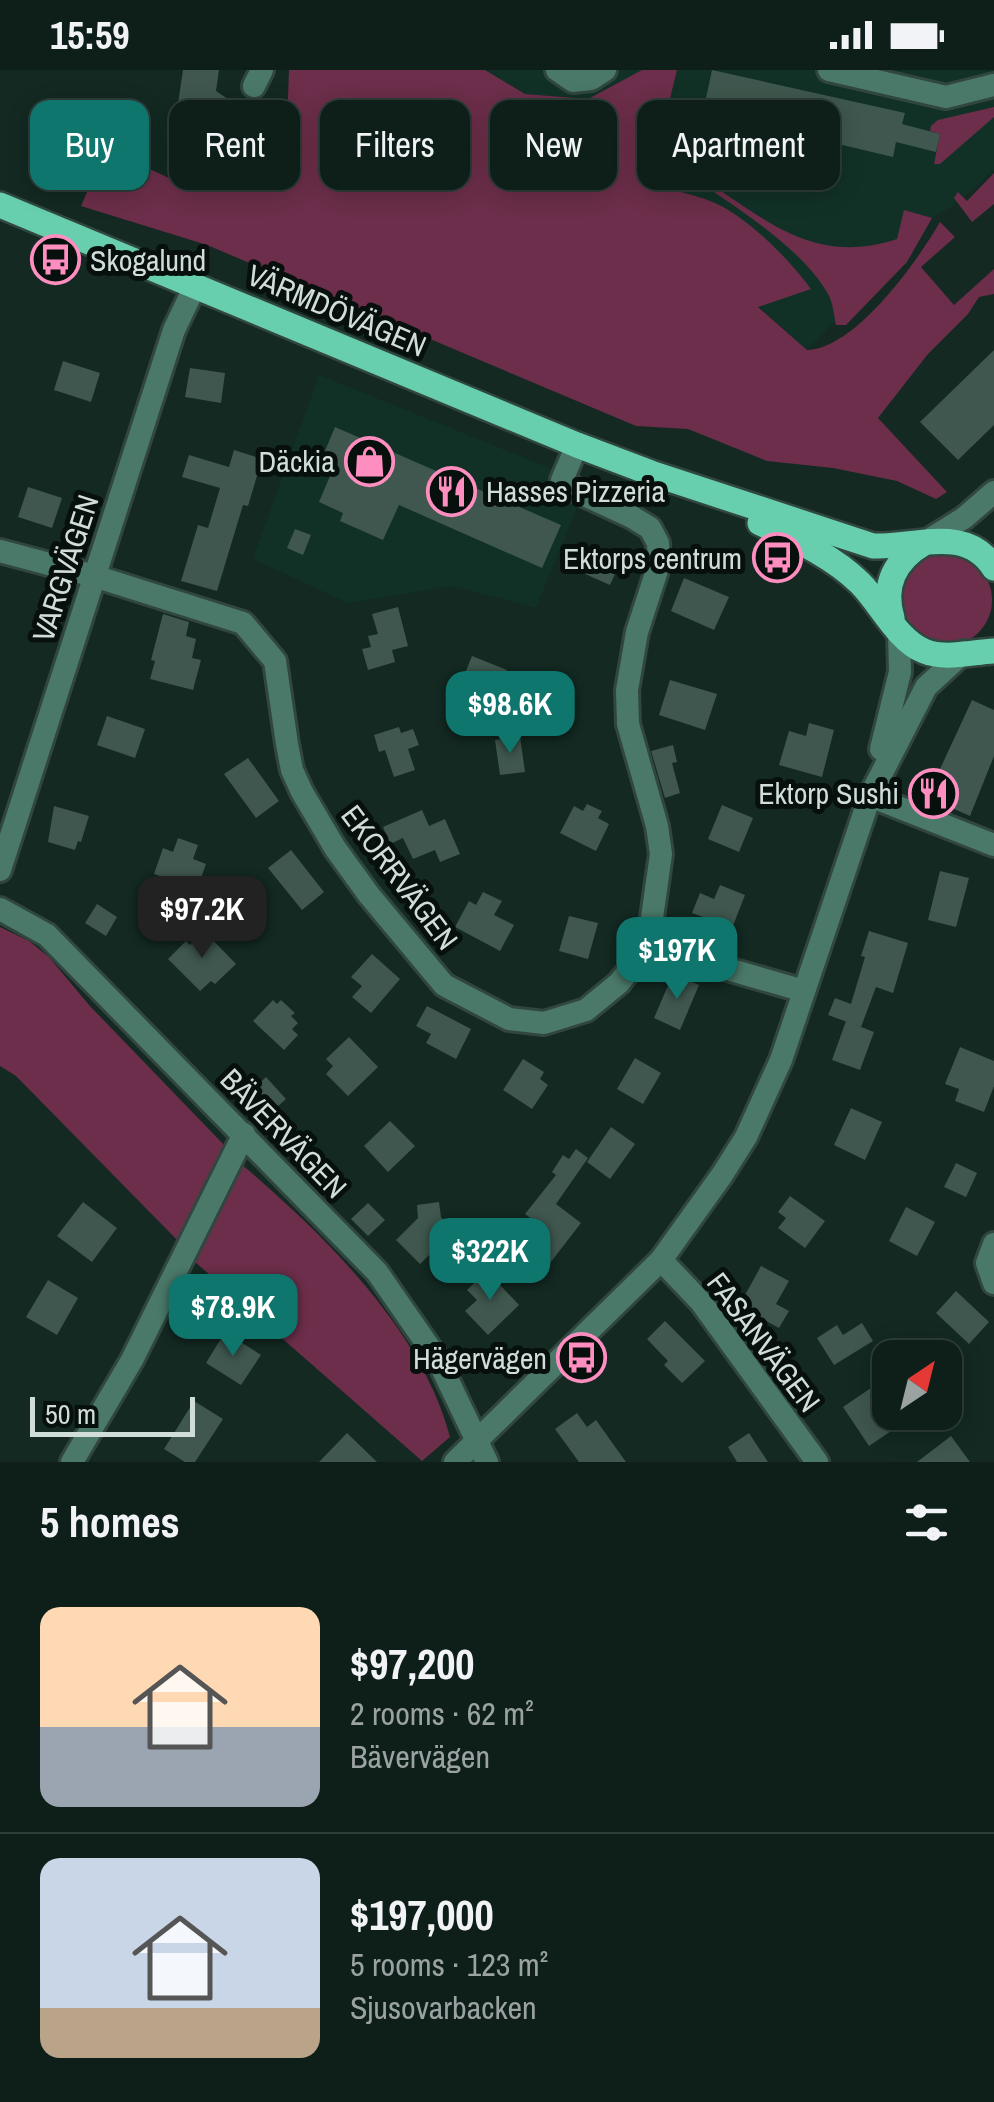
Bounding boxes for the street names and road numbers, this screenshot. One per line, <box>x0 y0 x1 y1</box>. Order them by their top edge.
street label: VÄRMDÖVÄGEN <box>242 254 432 366</box>
street label: VARGVÄGEN <box>22 489 108 647</box>
street label: EKORRVÄGEN <box>332 797 468 957</box>
street label: BÄVERVÄGEN <box>212 1060 356 1206</box>
street label: FASANVÄGEN <box>698 1264 830 1420</box>

